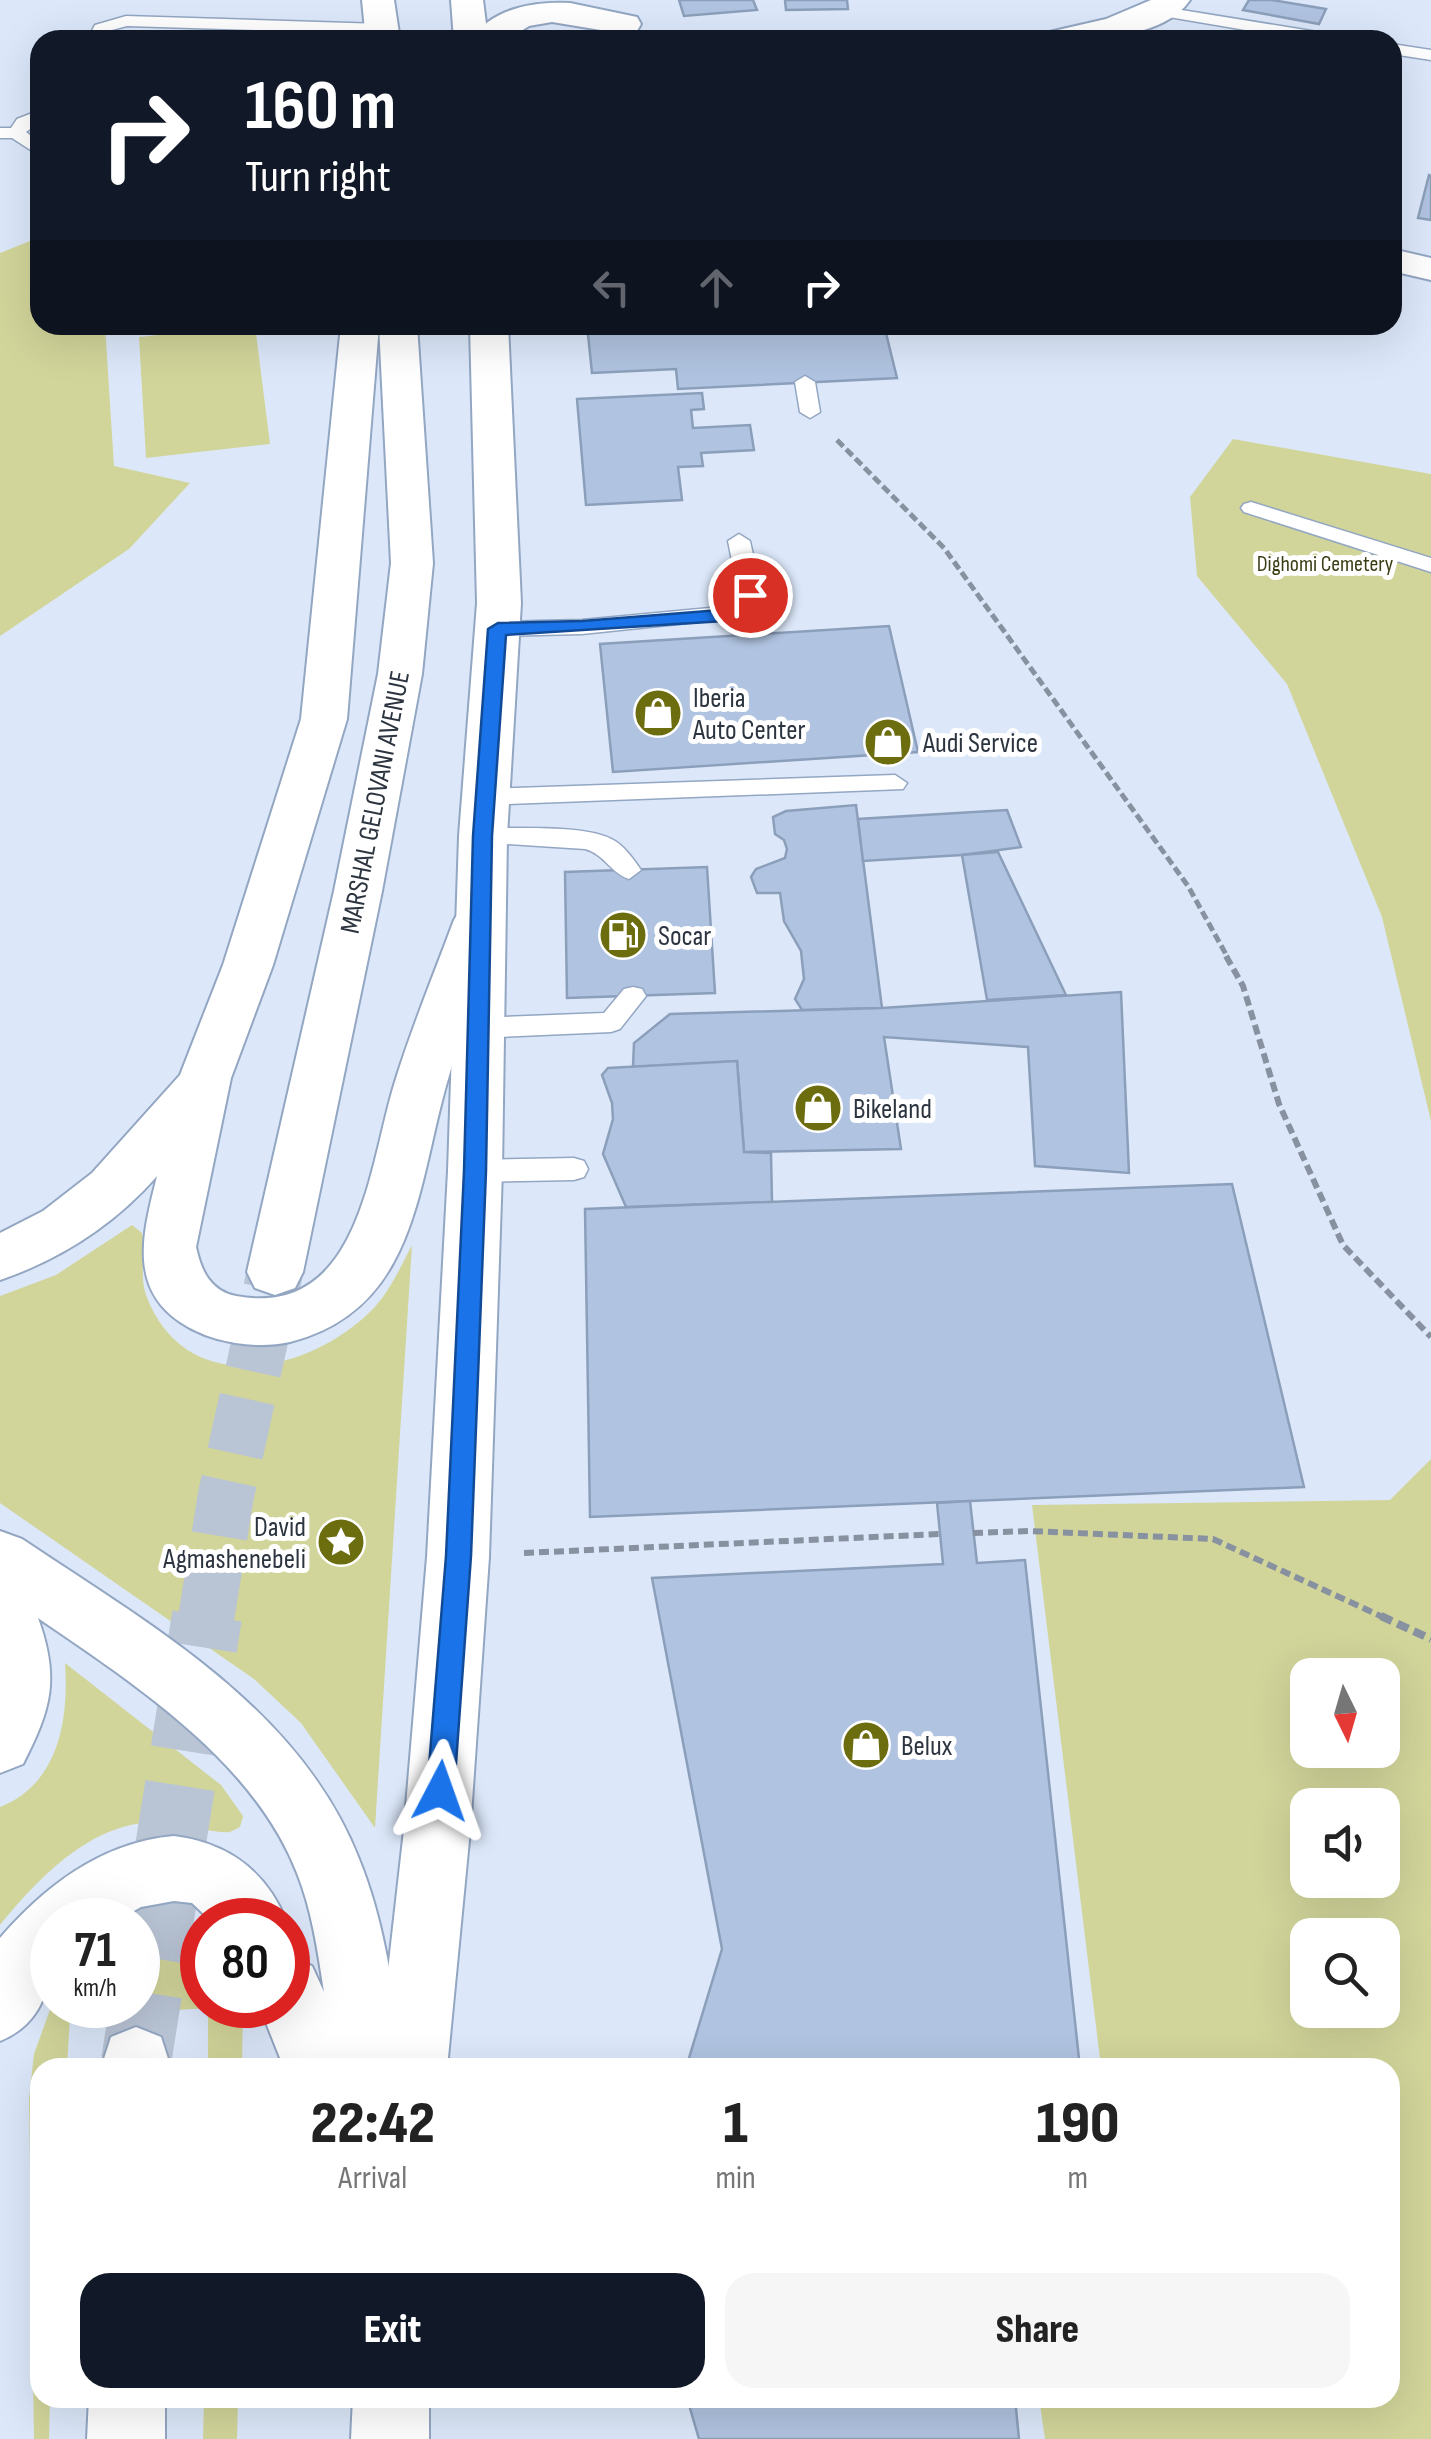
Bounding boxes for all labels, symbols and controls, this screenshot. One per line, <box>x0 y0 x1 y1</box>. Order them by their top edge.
text: 160 m <box>245 65 396 149</box>
icon: right <box>80 70 210 200</box>
text: Turn right <box>245 150 391 205</box>
icon: left <box>584 260 639 315</box>
icon: ahead <box>689 260 744 315</box>
icon: right <box>794 260 849 315</box>
park label: Dighomi Cemetery <box>1257 551 1394 578</box>
pin <box>708 553 793 638</box>
icon: arrive <box>723 568 778 623</box>
street label: MARSHAL GELOVANI AVENUE <box>334 668 417 936</box>
place label: Iberia Auto Center <box>692 682 805 747</box>
shop icon: Iberia Auto Center <box>632 687 684 739</box>
shop icon: Audi Service <box>862 716 914 768</box>
place label: Audi Service <box>922 727 1038 760</box>
fuel station icon: Socar <box>597 909 649 961</box>
place label: Socar <box>658 920 711 953</box>
shop icon: Bikeland <box>792 1082 844 1134</box>
place label: Bikeland <box>853 1093 932 1126</box>
place label: David Agmashenebeli <box>162 1511 306 1576</box>
place icon: David Agmashenebeli <box>315 1516 367 1568</box>
north arrow <box>1290 1658 1400 1768</box>
map controls <box>1290 1658 1400 2028</box>
shop icon: Belux <box>840 1719 892 1771</box>
place label: Belux <box>901 1730 953 1763</box>
position arrow <box>388 1739 492 1843</box>
button: sound <box>1290 1788 1400 1898</box>
speed limit sign: 80 <box>180 1898 310 2028</box>
button: search <box>1290 1918 1400 2028</box>
text: 71 <box>74 1921 116 1981</box>
text: km/h <box>73 1973 117 2004</box>
text: 22:42 <box>311 2088 435 2160</box>
text: 1 <box>723 2088 748 2160</box>
text: 190 <box>1036 2088 1119 2160</box>
text: Arrival <box>338 2159 407 2198</box>
text: min <box>716 2159 756 2198</box>
text: m <box>1068 2159 1088 2198</box>
button: Exit <box>80 2273 705 2388</box>
button: Share <box>725 2273 1350 2388</box>

